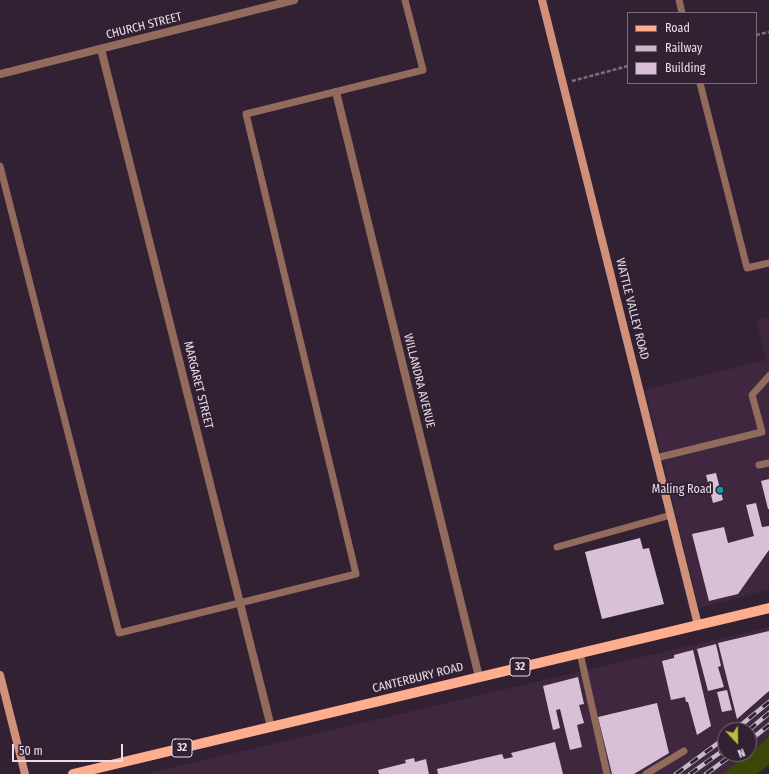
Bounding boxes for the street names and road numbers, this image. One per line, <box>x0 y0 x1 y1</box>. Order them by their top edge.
street label: CHURCH STREET <box>105 10 183 42</box>
street label: WATTLE VALLEY ROAD <box>612 257 652 361</box>
street label: WILLANDRA AVENUE <box>400 332 438 430</box>
street label: MARGARET STREET <box>180 340 216 430</box>
road number: 32 <box>510 658 530 676</box>
street label: CANTERBURY ROAD <box>371 660 465 696</box>
road number: 32 <box>172 739 192 757</box>

